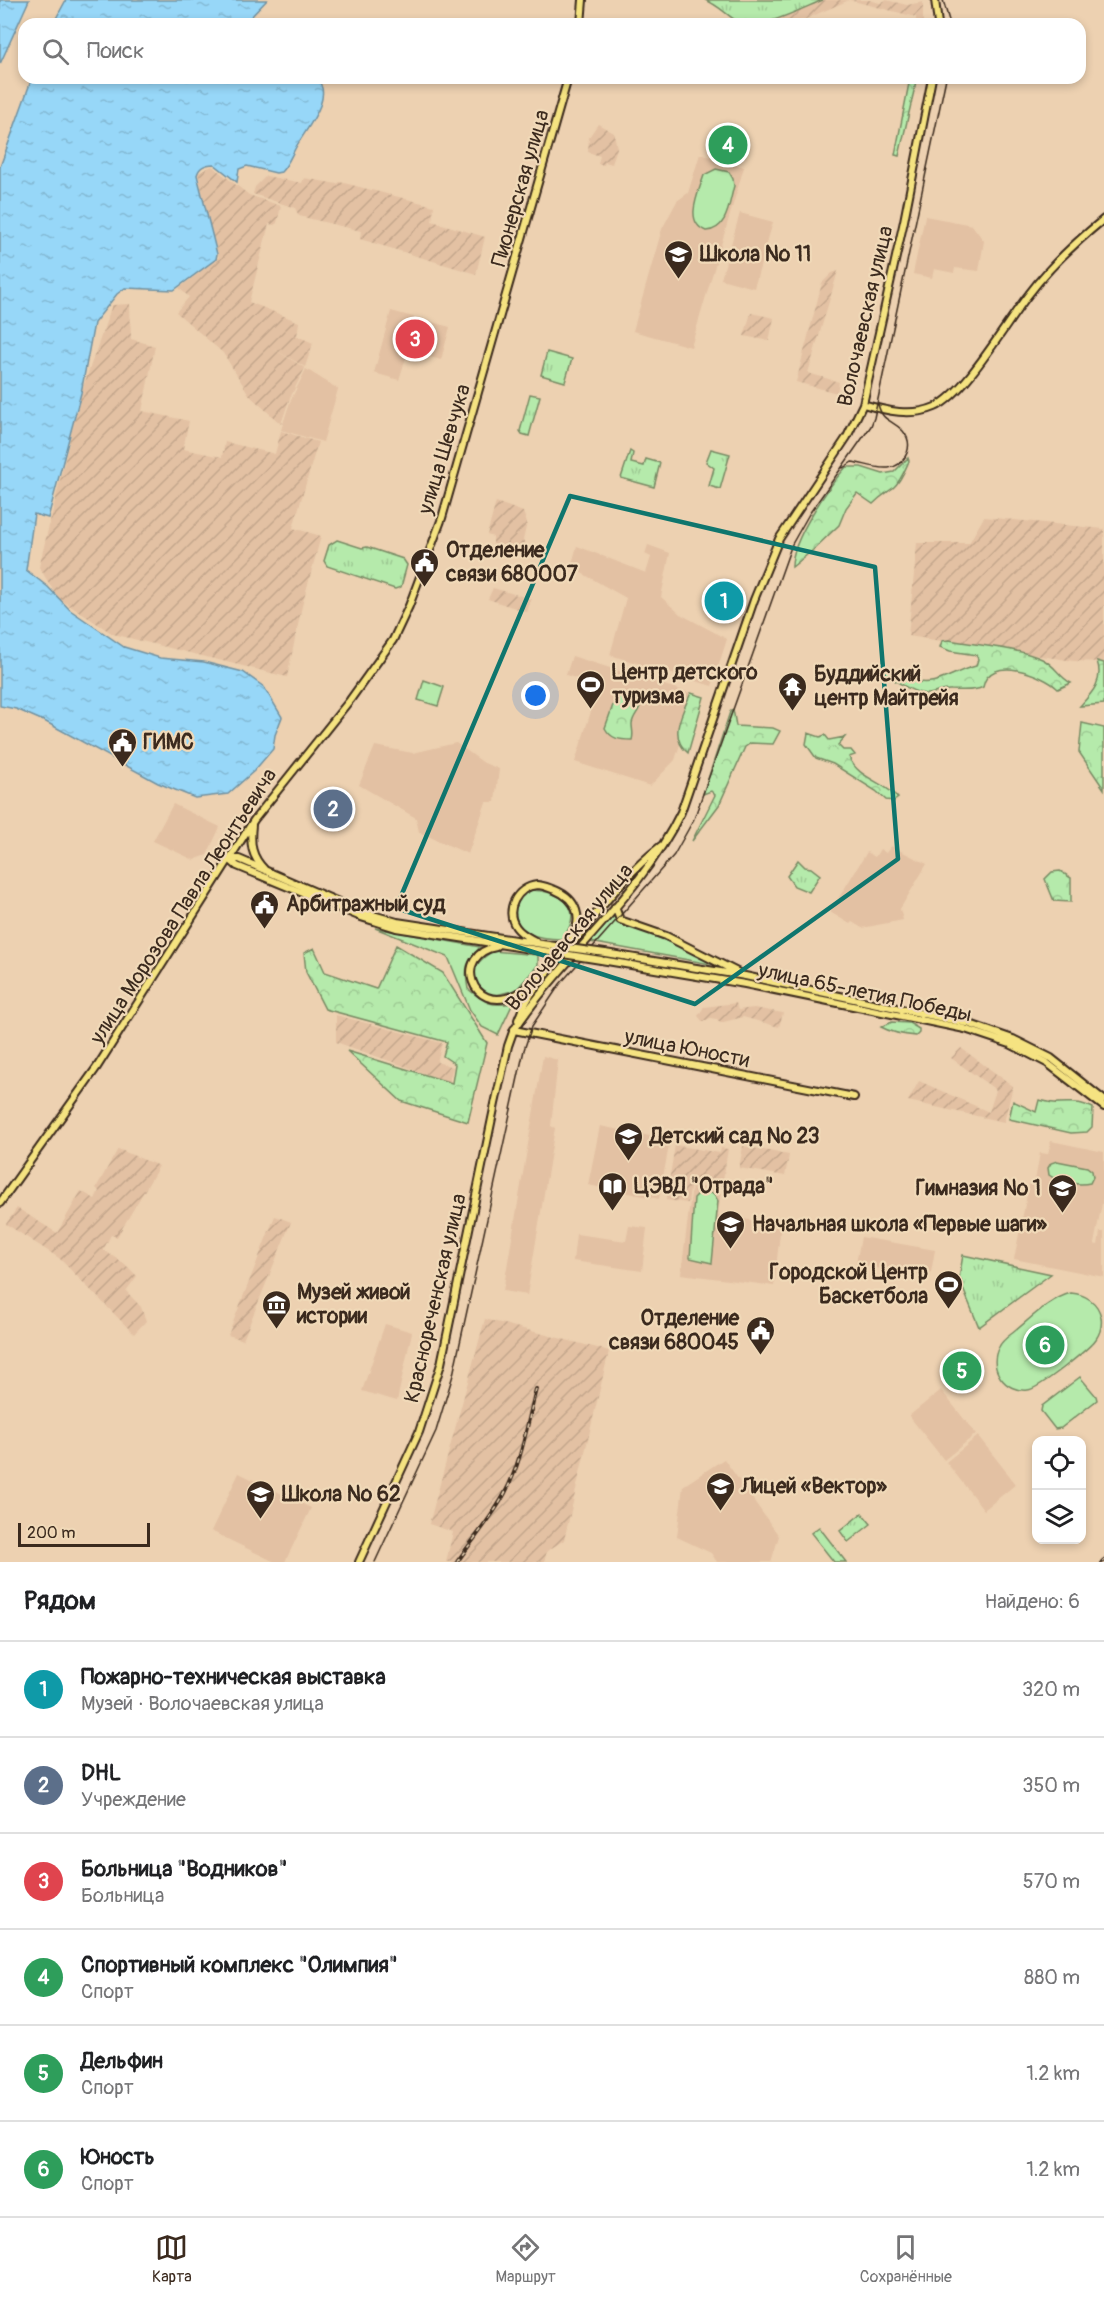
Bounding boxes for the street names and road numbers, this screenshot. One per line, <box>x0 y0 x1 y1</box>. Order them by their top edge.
street label: Пионерская улица <box>485 107 556 270</box>
street label: Волочаевская улица <box>832 223 899 409</box>
street label: улица Шевчука <box>412 381 477 519</box>
street label: улица Морозова Павла Леонтьевича <box>83 763 283 1050</box>
street label: Волочаевская улица <box>500 858 639 1017</box>
street label: улица 65-летия Победы <box>755 956 974 1028</box>
street label: улица Юности <box>621 1023 752 1074</box>
street label: Краснореченская улица <box>398 1191 473 1405</box>

